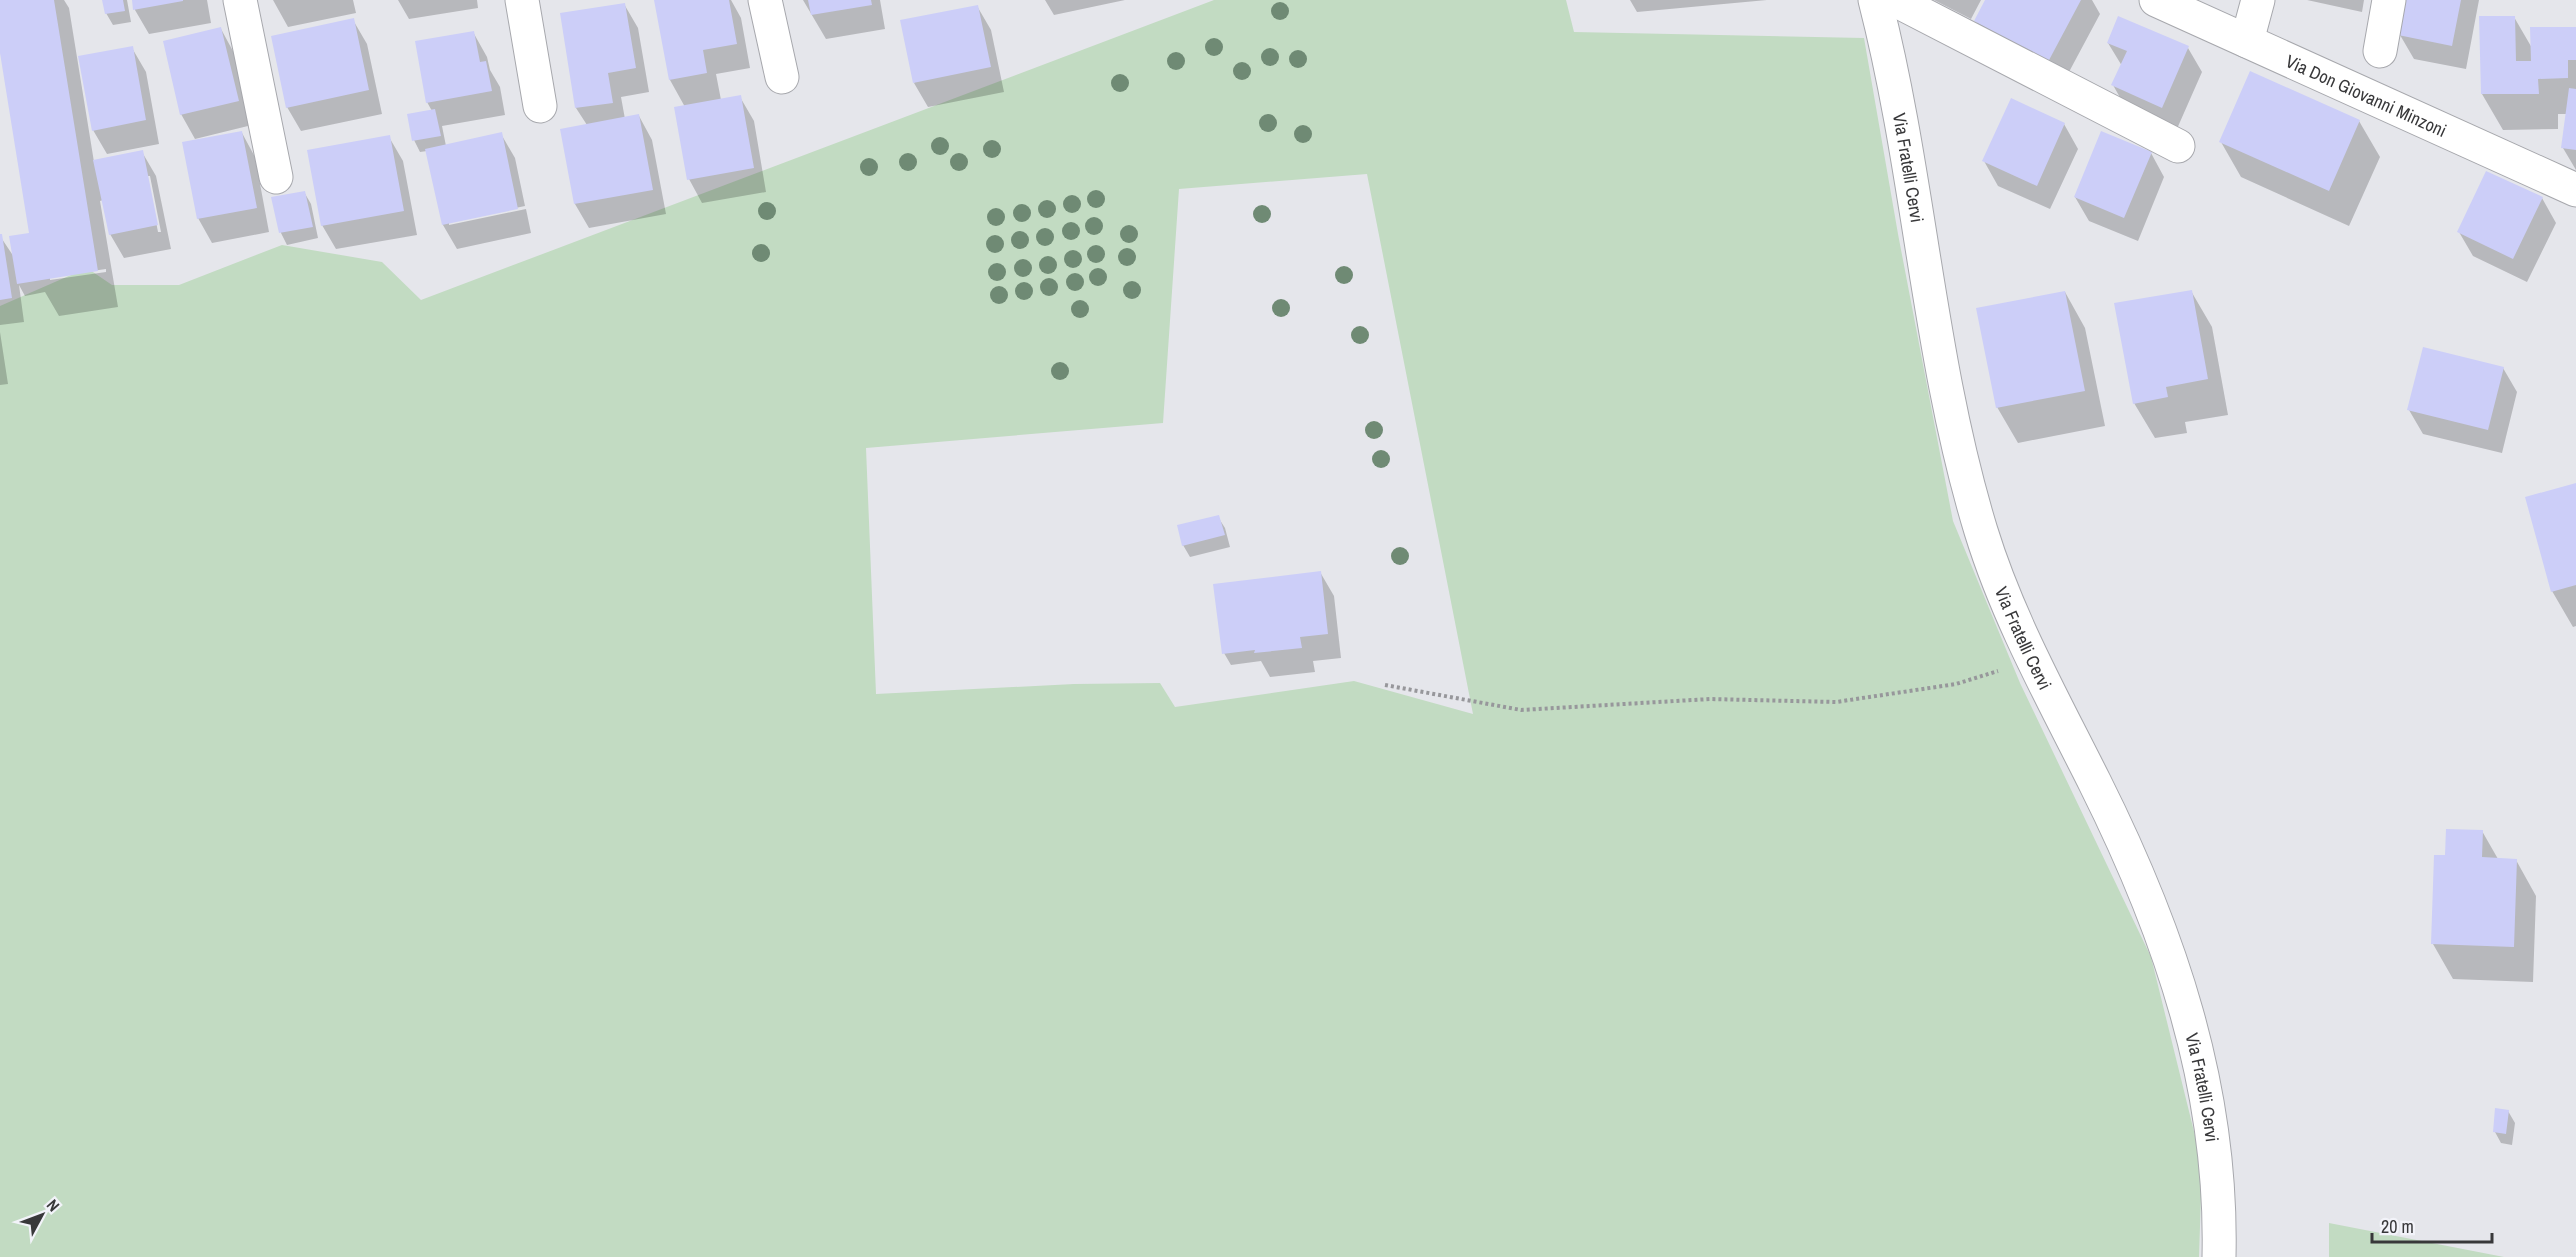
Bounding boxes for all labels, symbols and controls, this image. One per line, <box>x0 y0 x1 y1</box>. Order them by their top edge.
street label: Via Don Giovanni Minzoni <box>2282 48 2451 142</box>
street label: Via Fratelli Cervi <box>1887 111 1930 224</box>
street label: Via Fratelli Cervi <box>1989 583 2058 694</box>
street label: Via Fratelli Cervi <box>2180 1030 2225 1143</box>
north arrow <box>12 1185 72 1245</box>
text: N <box>42 1194 65 1216</box>
scale bar <box>2372 1206 2492 1244</box>
text: 20 m <box>2381 1214 2414 1239</box>

